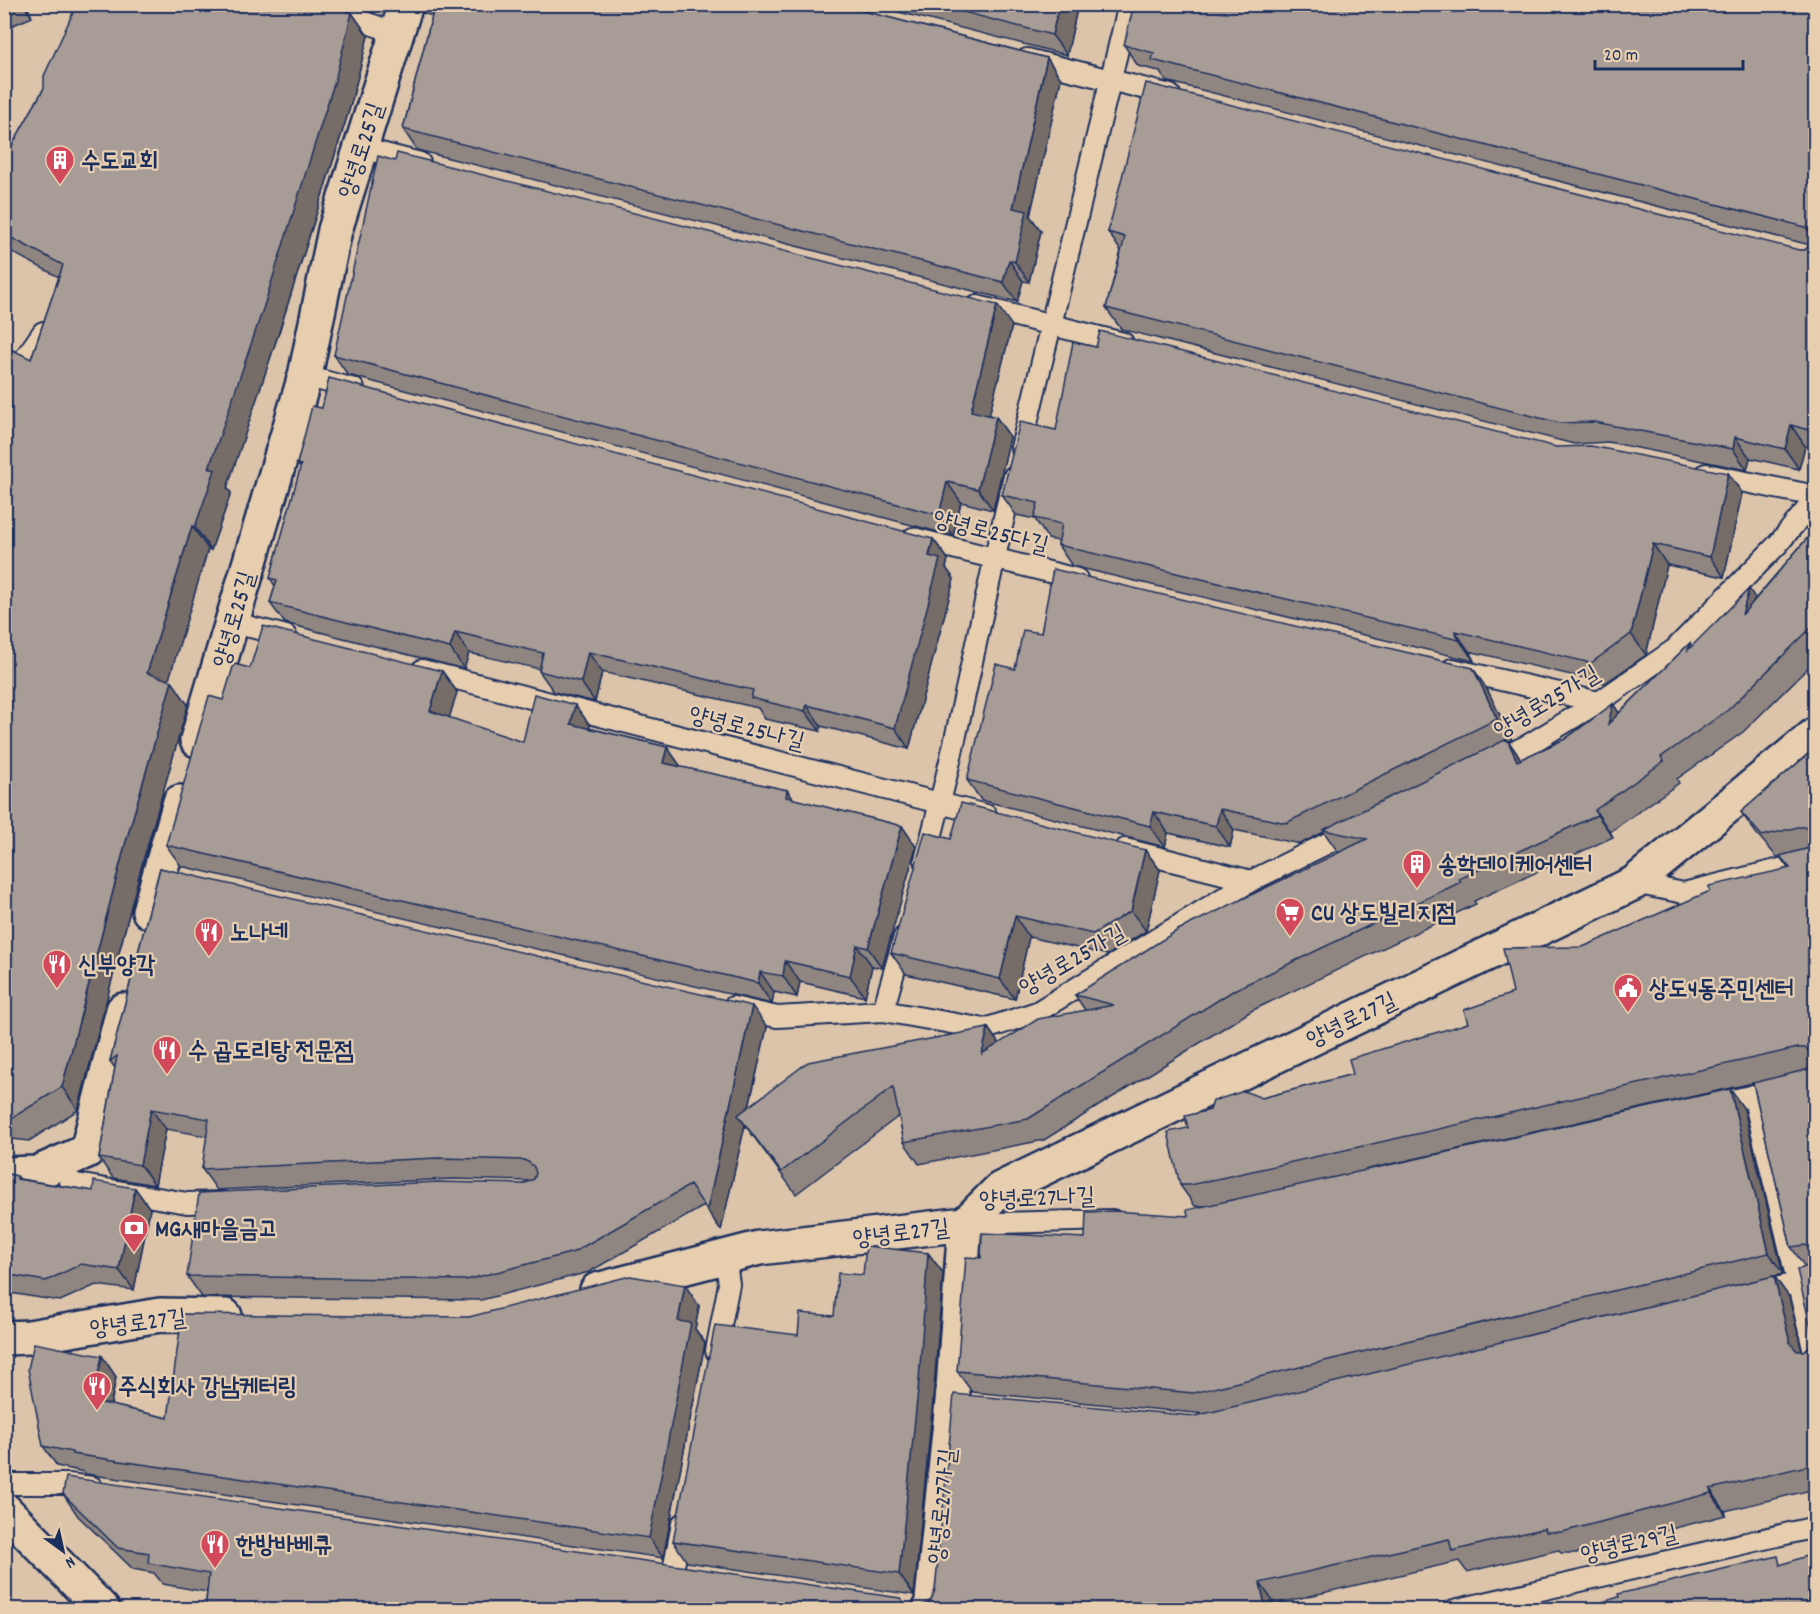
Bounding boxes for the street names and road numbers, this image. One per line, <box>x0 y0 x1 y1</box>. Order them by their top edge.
street label: 양녕로25길 <box>331 99 394 203</box>
street label: 양녕로25다길 <box>929 503 1052 565</box>
street label: 양녕로25길 <box>206 568 266 672</box>
street label: 양녕로25가길 <box>1488 659 1607 749</box>
street label: 양녕로25나길 <box>685 699 808 761</box>
street label: 양녕로25가길 <box>1014 917 1133 1006</box>
street label: 양녕로27길 <box>1301 985 1403 1058</box>
street label: 양녕로27나길 <box>978 1181 1096 1219</box>
street label: 양녕로27길 <box>851 1212 952 1258</box>
street label: 양녕로27길 <box>88 1302 189 1348</box>
street label: 양녕로27가길 <box>921 1447 967 1566</box>
street label: 양녕로29길 <box>1578 1518 1682 1574</box>

